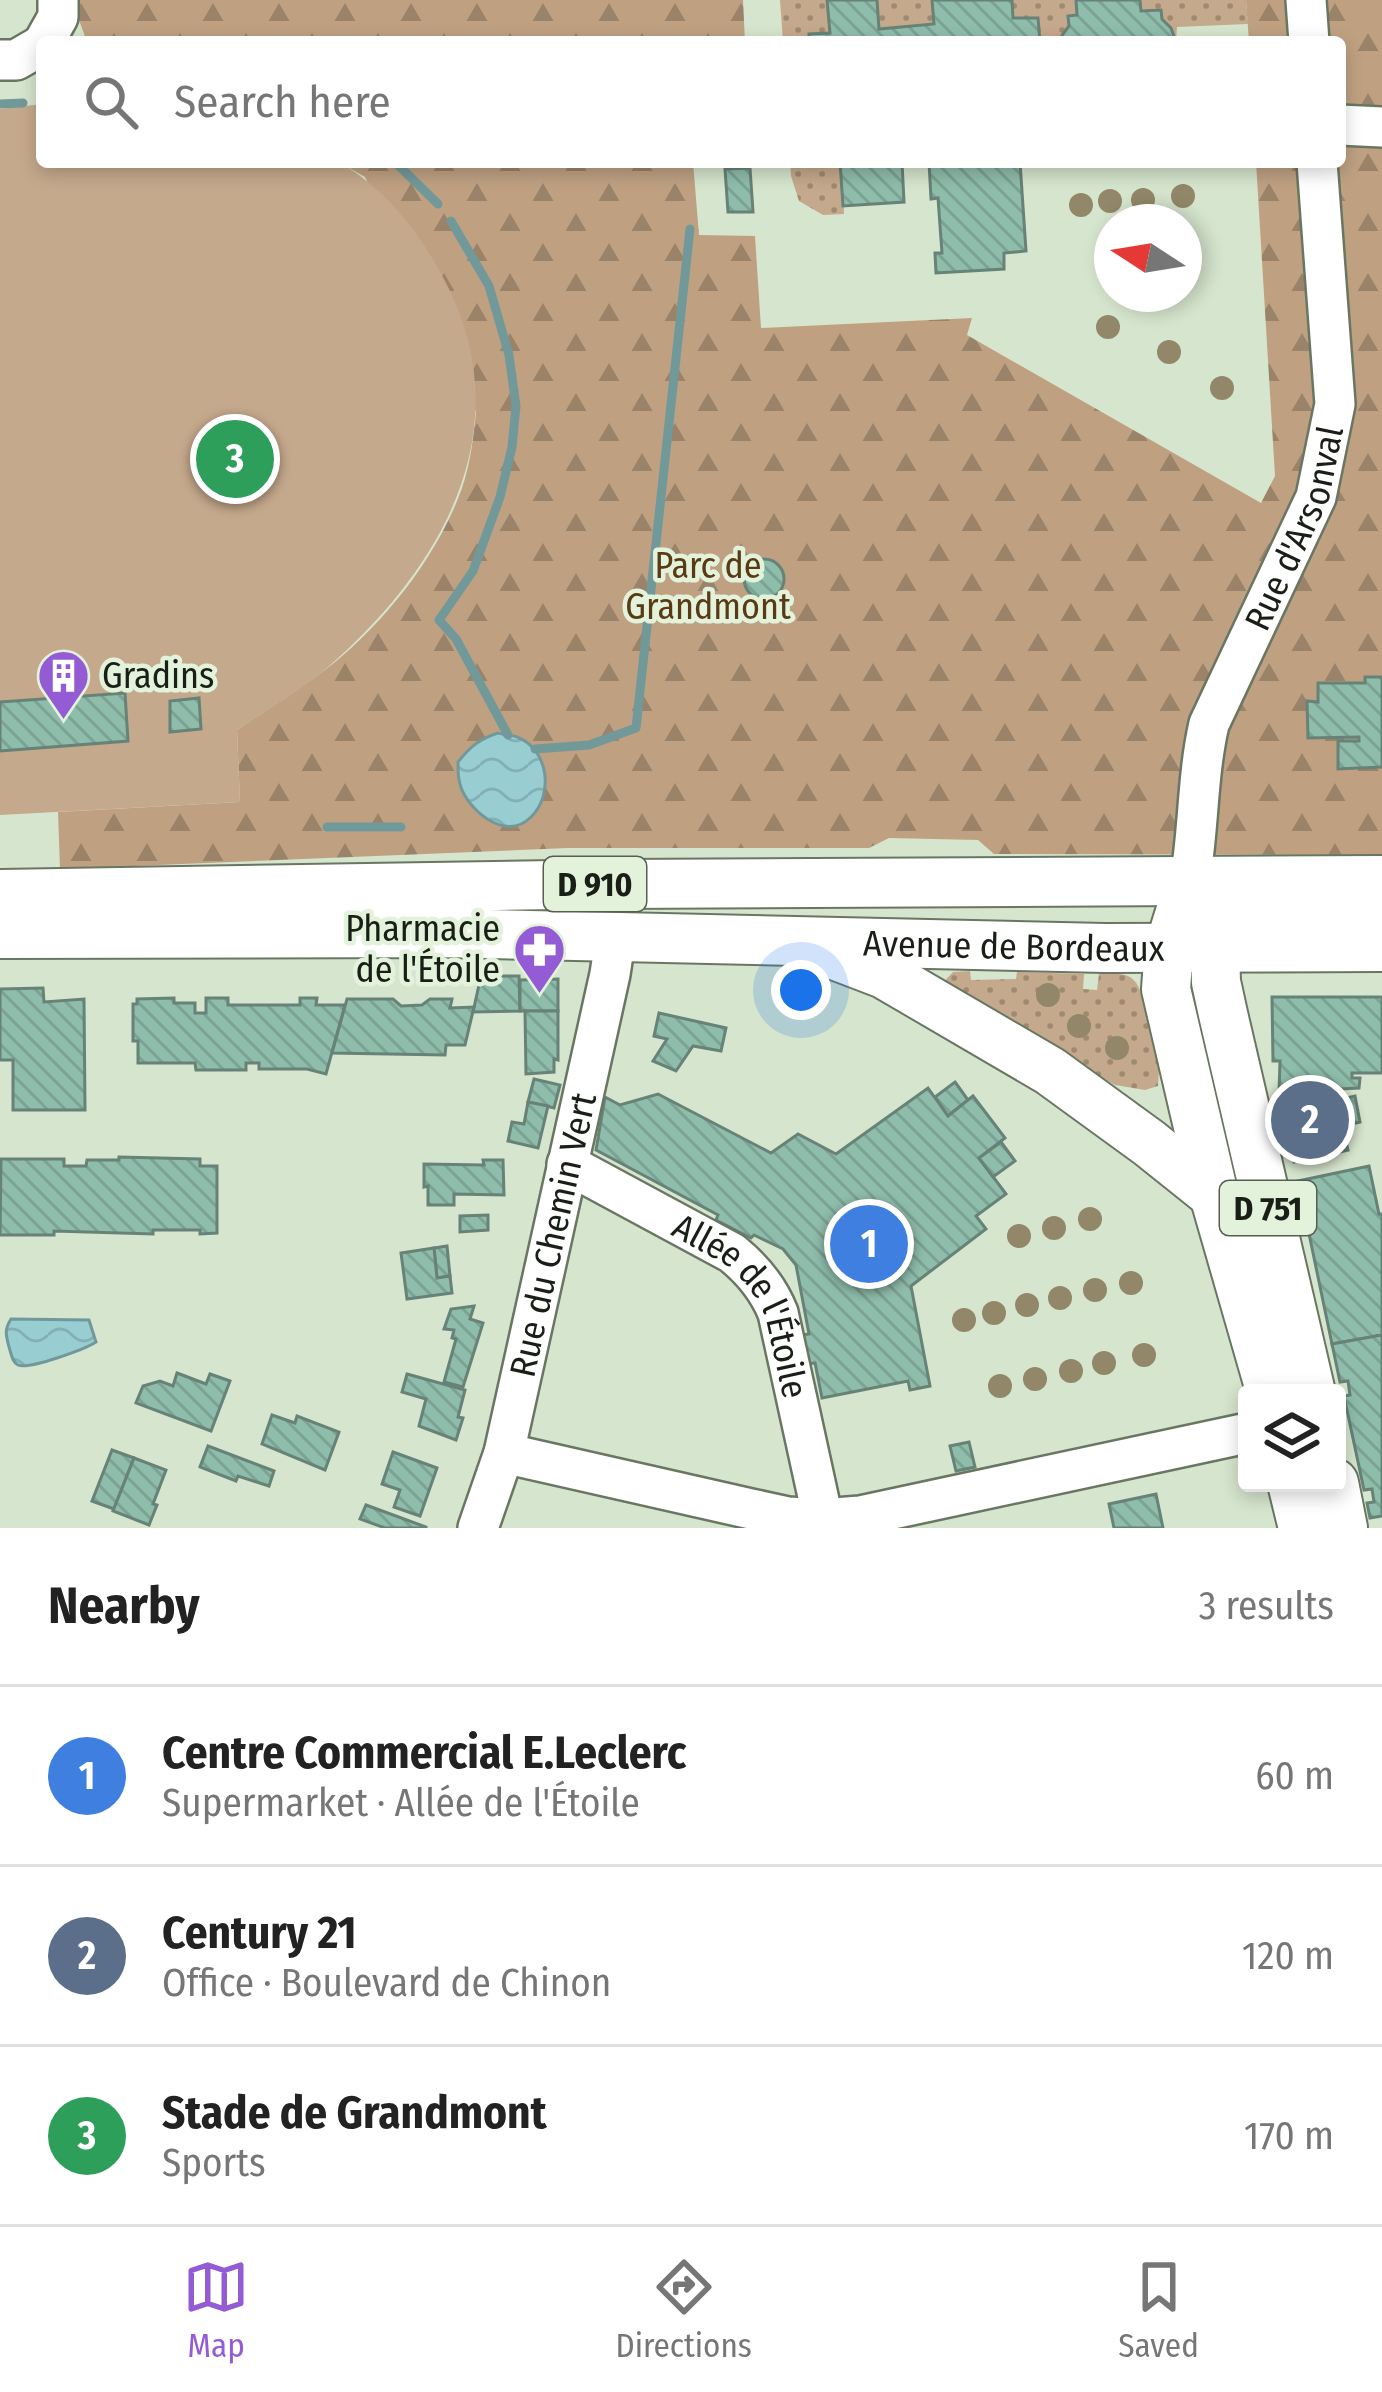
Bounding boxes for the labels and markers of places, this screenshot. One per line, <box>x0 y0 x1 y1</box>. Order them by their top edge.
pin: 3 <box>196 414 274 504</box>
building icon: Gradins <box>35 647 91 721</box>
place label: Gradins <box>102 654 214 698</box>
place label: Pharmacie de l'Étoile <box>345 907 500 992</box>
pharmacy icon: Pharmacie de l'Étoile <box>511 921 567 995</box>
pin: 2 <box>1271 1075 1349 1165</box>
pin: 1 <box>830 1199 908 1289</box>

